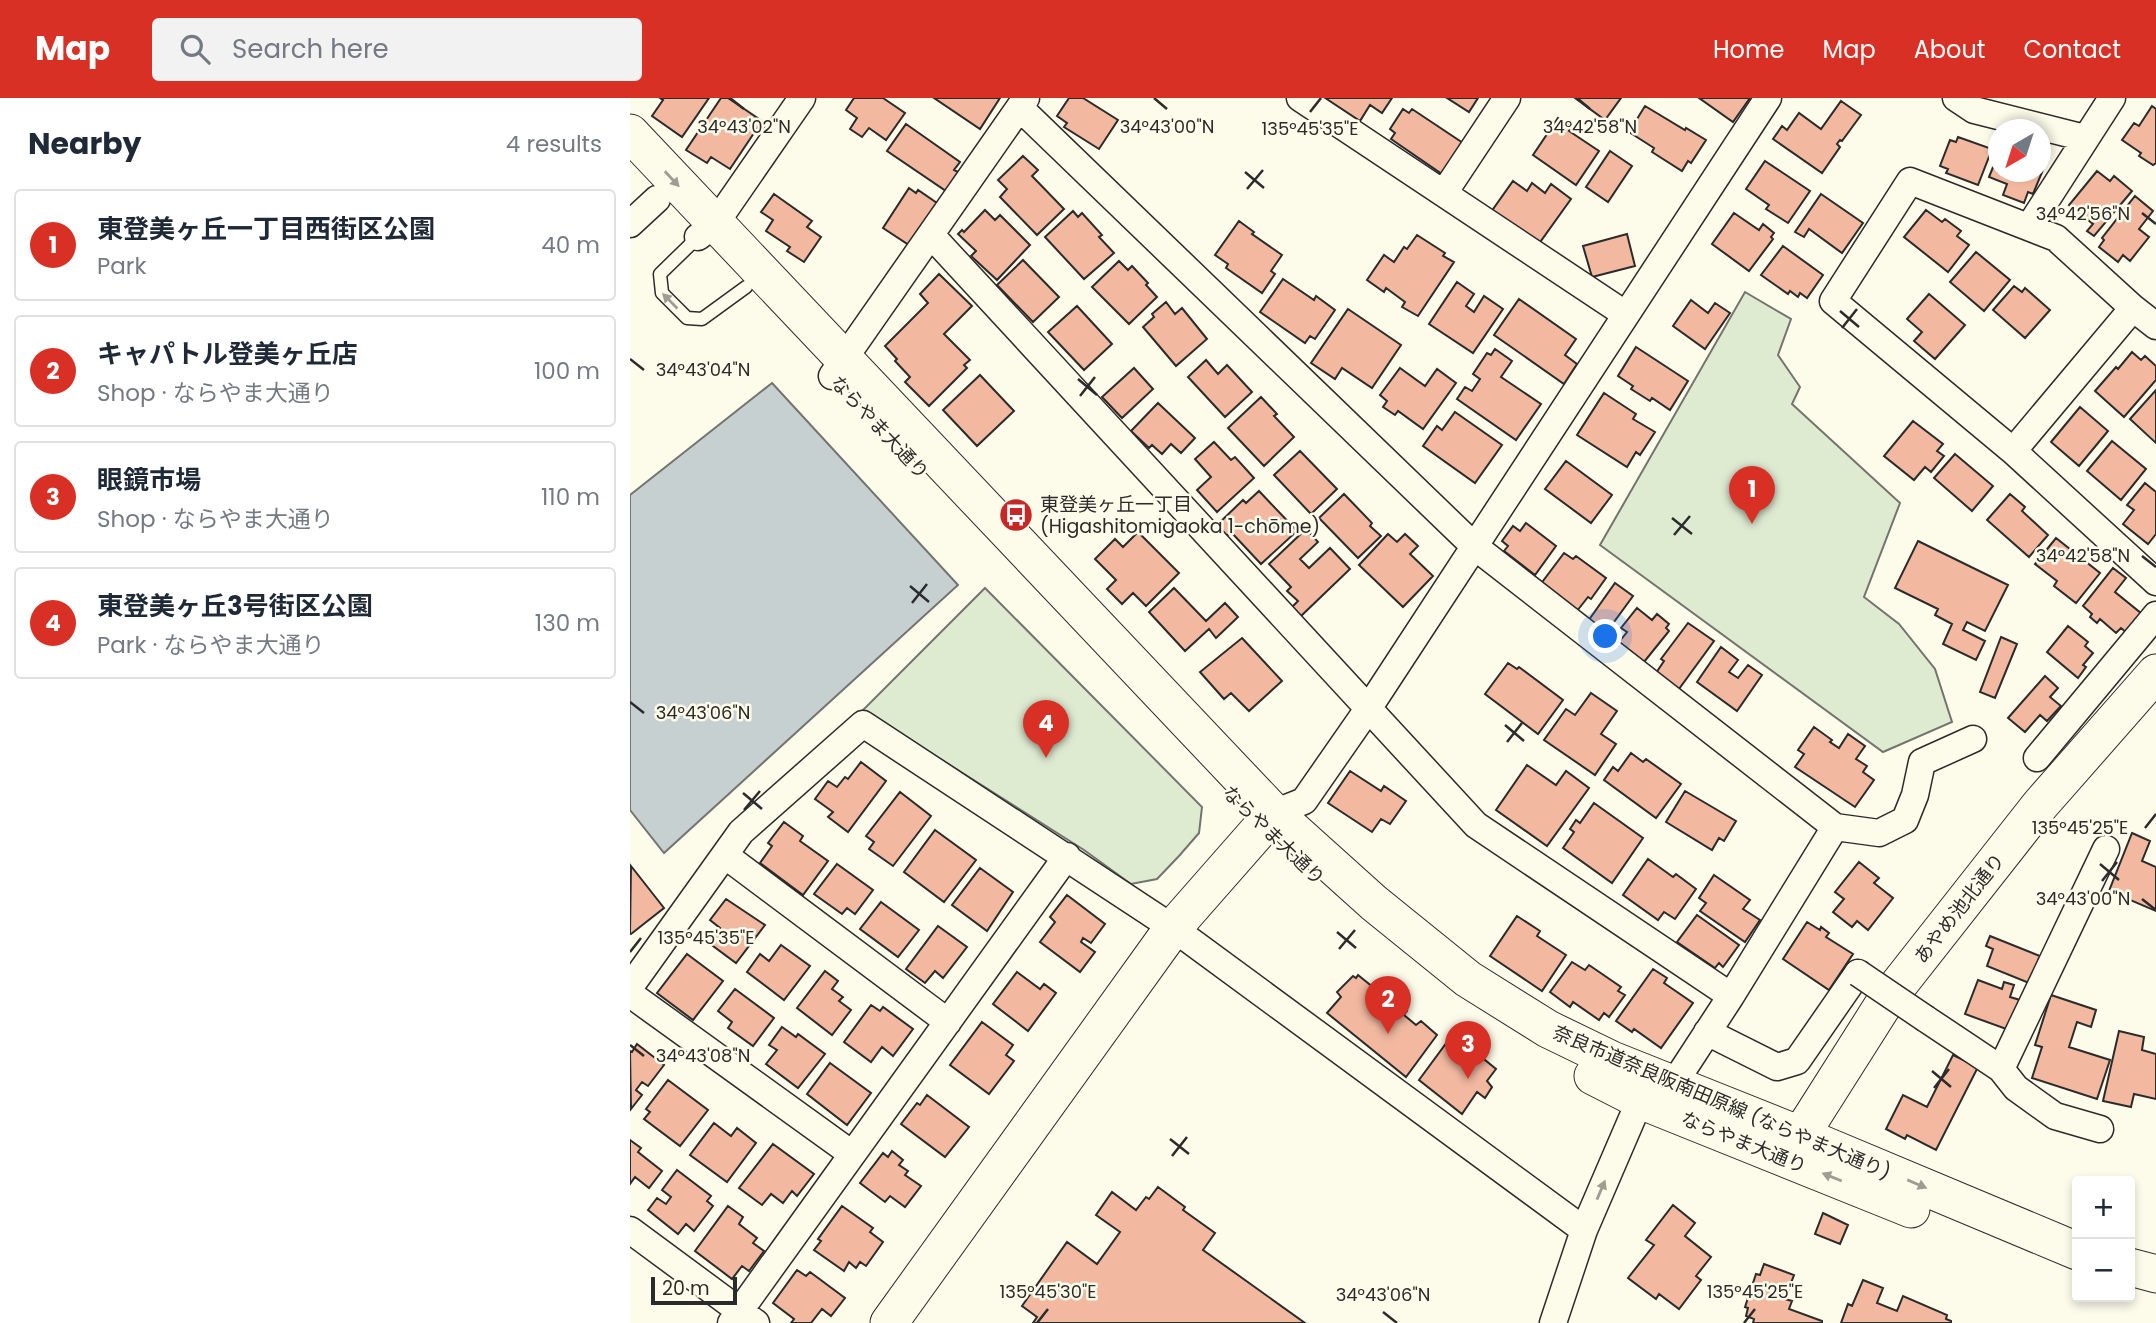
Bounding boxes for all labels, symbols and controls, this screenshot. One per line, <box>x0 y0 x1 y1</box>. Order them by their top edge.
search box <box>152 18 642 81</box>
text: Map <box>35 25 110 72</box>
icon: search <box>176 30 214 68</box>
text: Search here <box>232 31 389 67</box>
text: Home <box>1713 33 1785 66</box>
text: Map <box>1823 33 1876 66</box>
text: About <box>1914 33 1985 66</box>
text: Contact <box>2023 33 2121 66</box>
text: 34°43'02"N <box>697 114 791 139</box>
text: 34°43'00"N <box>1120 114 1214 139</box>
text: 34°42'58"N <box>1543 114 1637 139</box>
text: 135°45'35"E <box>1262 116 1358 141</box>
north arrow <box>1988 119 2051 182</box>
text: Nearby <box>28 122 142 165</box>
text: 4 results <box>506 128 602 160</box>
one-way arrow <box>664 170 680 187</box>
text: 34°42'56"N <box>2036 201 2130 226</box>
text: 東登美ヶ丘一丁目西街区公園 <box>97 211 435 247</box>
text: 1 <box>49 229 57 261</box>
text: 40 m <box>541 229 600 261</box>
text: Park <box>97 250 146 282</box>
one-way arrow <box>662 293 679 310</box>
text: キャパトル登美ヶ丘店 <box>97 336 358 372</box>
text: 2 <box>46 355 60 387</box>
text: 100 m <box>534 355 600 387</box>
text: 34°43'04"N <box>656 357 750 382</box>
street label: ならやま大通り <box>824 369 935 485</box>
text: Shop · ならやま大通り <box>97 377 334 409</box>
text: 眼鏡市場 <box>97 462 201 498</box>
pin: 1 <box>1729 466 1775 524</box>
text: 3 <box>46 481 60 513</box>
text: 110 m <box>541 481 600 513</box>
place label: 東登美ヶ丘一丁目 (Higashitomigaoka 1-chōme) <box>1040 491 1320 540</box>
bus stop icon: 東登美ヶ丘一丁目 (Higashitomigaoka 1-chōme) <box>997 496 1035 534</box>
text: Shop · ならやま大通り <box>97 503 334 535</box>
text: 34°42'58"N <box>2036 543 2130 568</box>
text: 東登美ヶ丘3号街区公園 <box>97 588 373 624</box>
text: 4 <box>45 607 61 639</box>
text: 130 m <box>535 607 600 639</box>
your location <box>1588 619 1622 653</box>
text: Park · ならやま大通り <box>97 629 324 661</box>
text: 34°43'06"N <box>656 700 750 725</box>
pin: 4 <box>1023 700 1069 758</box>
street label: ならやま大通り <box>1216 779 1331 891</box>
text: 135°45'25"E <box>2032 815 2128 840</box>
street label: あやめ池北通り <box>1908 848 2011 969</box>
text: 34°43'00"N <box>2036 886 2130 911</box>
text: 135°45'35"E <box>658 925 754 950</box>
pin: 2 <box>1365 976 1411 1034</box>
street label: 奈良市道奈良阪南田原線 (ならやま大通り) <box>1550 1020 1894 1184</box>
pin: 3 <box>1445 1021 1491 1079</box>
text: 34°43'08"N <box>656 1043 750 1068</box>
street label: ならやま大通り <box>1678 1107 1810 1177</box>
one-way arrow <box>1821 1172 1842 1183</box>
map controls <box>2072 1176 2135 1302</box>
button: + <box>2072 1176 2135 1239</box>
one-way arrow <box>1907 1179 1928 1190</box>
one-way arrow <box>1595 1180 1607 1200</box>
button: − <box>2072 1239 2135 1302</box>
scale bar <box>651 1274 737 1306</box>
text: 20 m <box>662 1275 710 1302</box>
text: 135°45'30"E <box>1000 1279 1096 1304</box>
text: 135°45'25"E <box>1707 1279 1803 1304</box>
text: 34°43'06"N <box>1336 1282 1430 1307</box>

